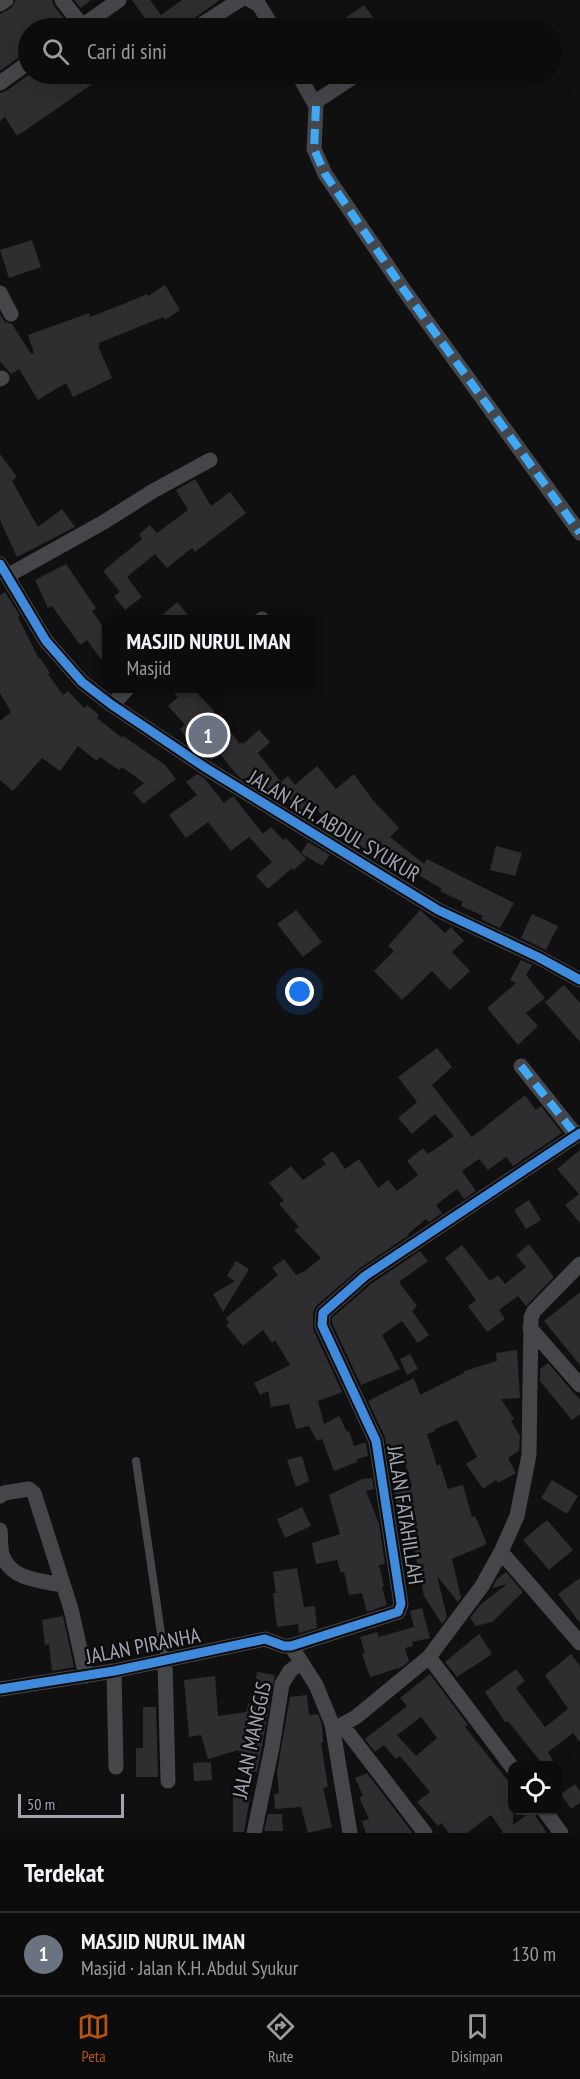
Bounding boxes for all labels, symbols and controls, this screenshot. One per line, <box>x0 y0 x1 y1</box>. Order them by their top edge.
search box <box>18 18 562 84</box>
icon: search <box>39 35 72 68</box>
text: Cari di sini <box>87 37 167 65</box>
popup <box>102 615 315 693</box>
text: MASJID NURUL IMAN <box>126 627 291 655</box>
text: Masjid <box>126 655 171 681</box>
pin: 1 <box>188 712 228 758</box>
street label: JALAN K.H. ABDUL SYUKUR <box>242 763 425 888</box>
your location <box>285 977 314 1006</box>
street label: JALAN FATAHILLAH <box>381 1443 430 1586</box>
street label: JALAN PIRANHA <box>82 1621 202 1670</box>
street label: JALAN MANGGIS <box>226 1679 277 1802</box>
map controls <box>508 1761 562 1815</box>
button: locate <box>508 1761 562 1815</box>
scale bar <box>18 1791 124 1818</box>
text: 50 m <box>27 1794 55 1814</box>
text: Terdekat <box>24 1856 104 1889</box>
text: MASJID NURUL IMAN <box>81 1927 245 1955</box>
text: 1 <box>39 1941 48 1967</box>
text: 130 m <box>512 1941 556 1967</box>
text: Masjid · Jalan K.H. Abdul Syukur <box>81 1955 298 1981</box>
tab: Peta <box>77 2010 110 2066</box>
tab: Rute <box>264 2010 297 2066</box>
tab: Disimpan <box>451 2010 503 2066</box>

